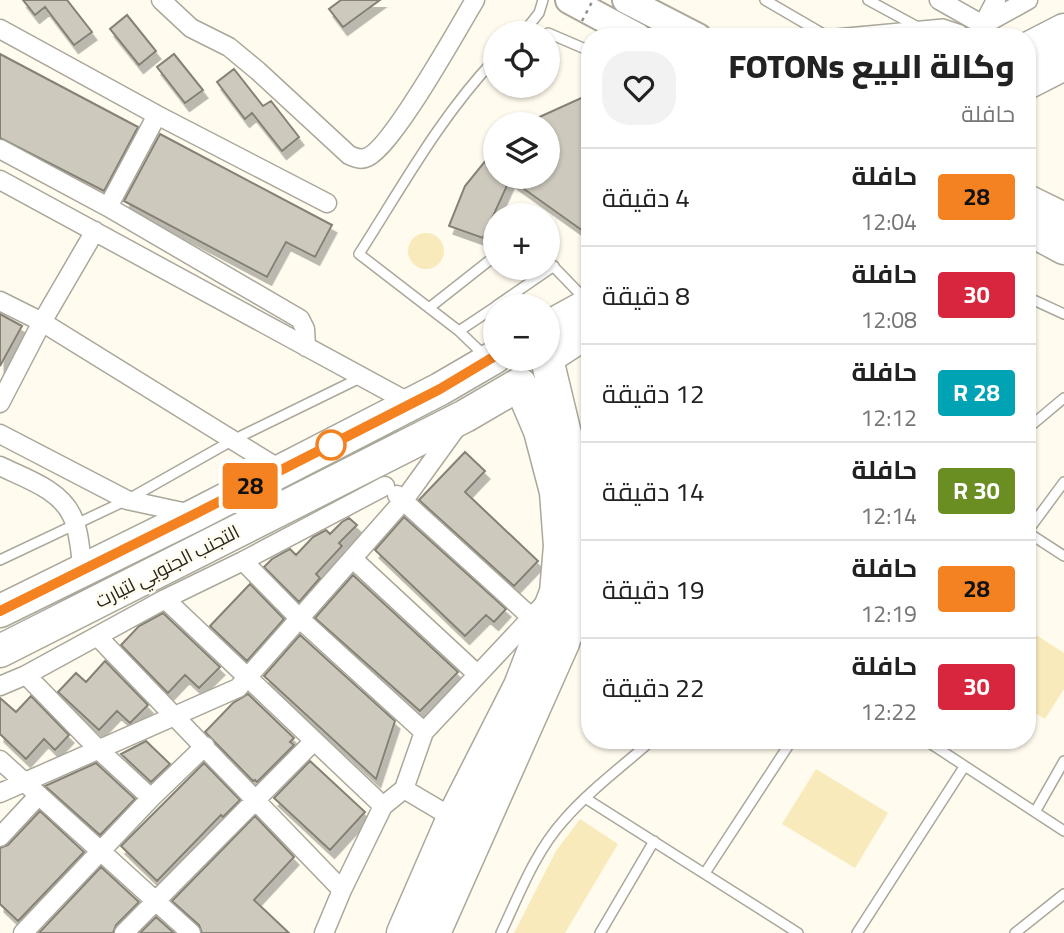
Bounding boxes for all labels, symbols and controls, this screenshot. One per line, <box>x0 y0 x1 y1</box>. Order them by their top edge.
map controls <box>483 21 560 371</box>
button: locate <box>483 21 560 98</box>
text: وكالة البيع FOTONs <box>729 35 1015 97</box>
button: heart <box>602 51 676 125</box>
text: حافلة <box>961 92 1015 135</box>
button: layers <box>483 112 560 189</box>
text: حافلة <box>852 151 917 200</box>
text: 4 دقيقة <box>602 173 690 222</box>
text: 28 <box>963 174 990 219</box>
text: 12:04 <box>860 200 917 243</box>
button: + <box>483 203 560 280</box>
text: حافلة <box>852 249 917 298</box>
text: 8 دقيقة <box>602 271 690 320</box>
text: 30 <box>963 272 990 317</box>
button: − <box>483 294 560 371</box>
text: 12:08 <box>860 298 917 341</box>
text: حافلة <box>852 347 917 396</box>
text: 12 دقيقة <box>602 369 704 418</box>
text: 28 R <box>953 370 1000 415</box>
text: 12:12 <box>860 396 917 439</box>
unlabelled marker <box>316 430 346 460</box>
text: حافلة <box>852 445 917 494</box>
line badge: 28 <box>218 463 282 509</box>
text: 28 <box>237 463 263 508</box>
text: 14 دقيقة <box>602 467 704 516</box>
text: 30 R <box>953 468 1000 513</box>
text: 12:14 <box>860 494 917 537</box>
street label: التجنب الجنوبي لتيارت <box>88 514 246 618</box>
text: حافلة <box>852 543 917 592</box>
text: 19 دقيقة <box>602 565 704 614</box>
text: 28 <box>963 566 990 611</box>
text: 12:19 <box>860 592 917 635</box>
text: حافلة <box>852 641 917 690</box>
text: 22 دقيقة <box>602 663 704 712</box>
text: 30 <box>963 664 990 709</box>
text: 12:22 <box>860 690 917 733</box>

